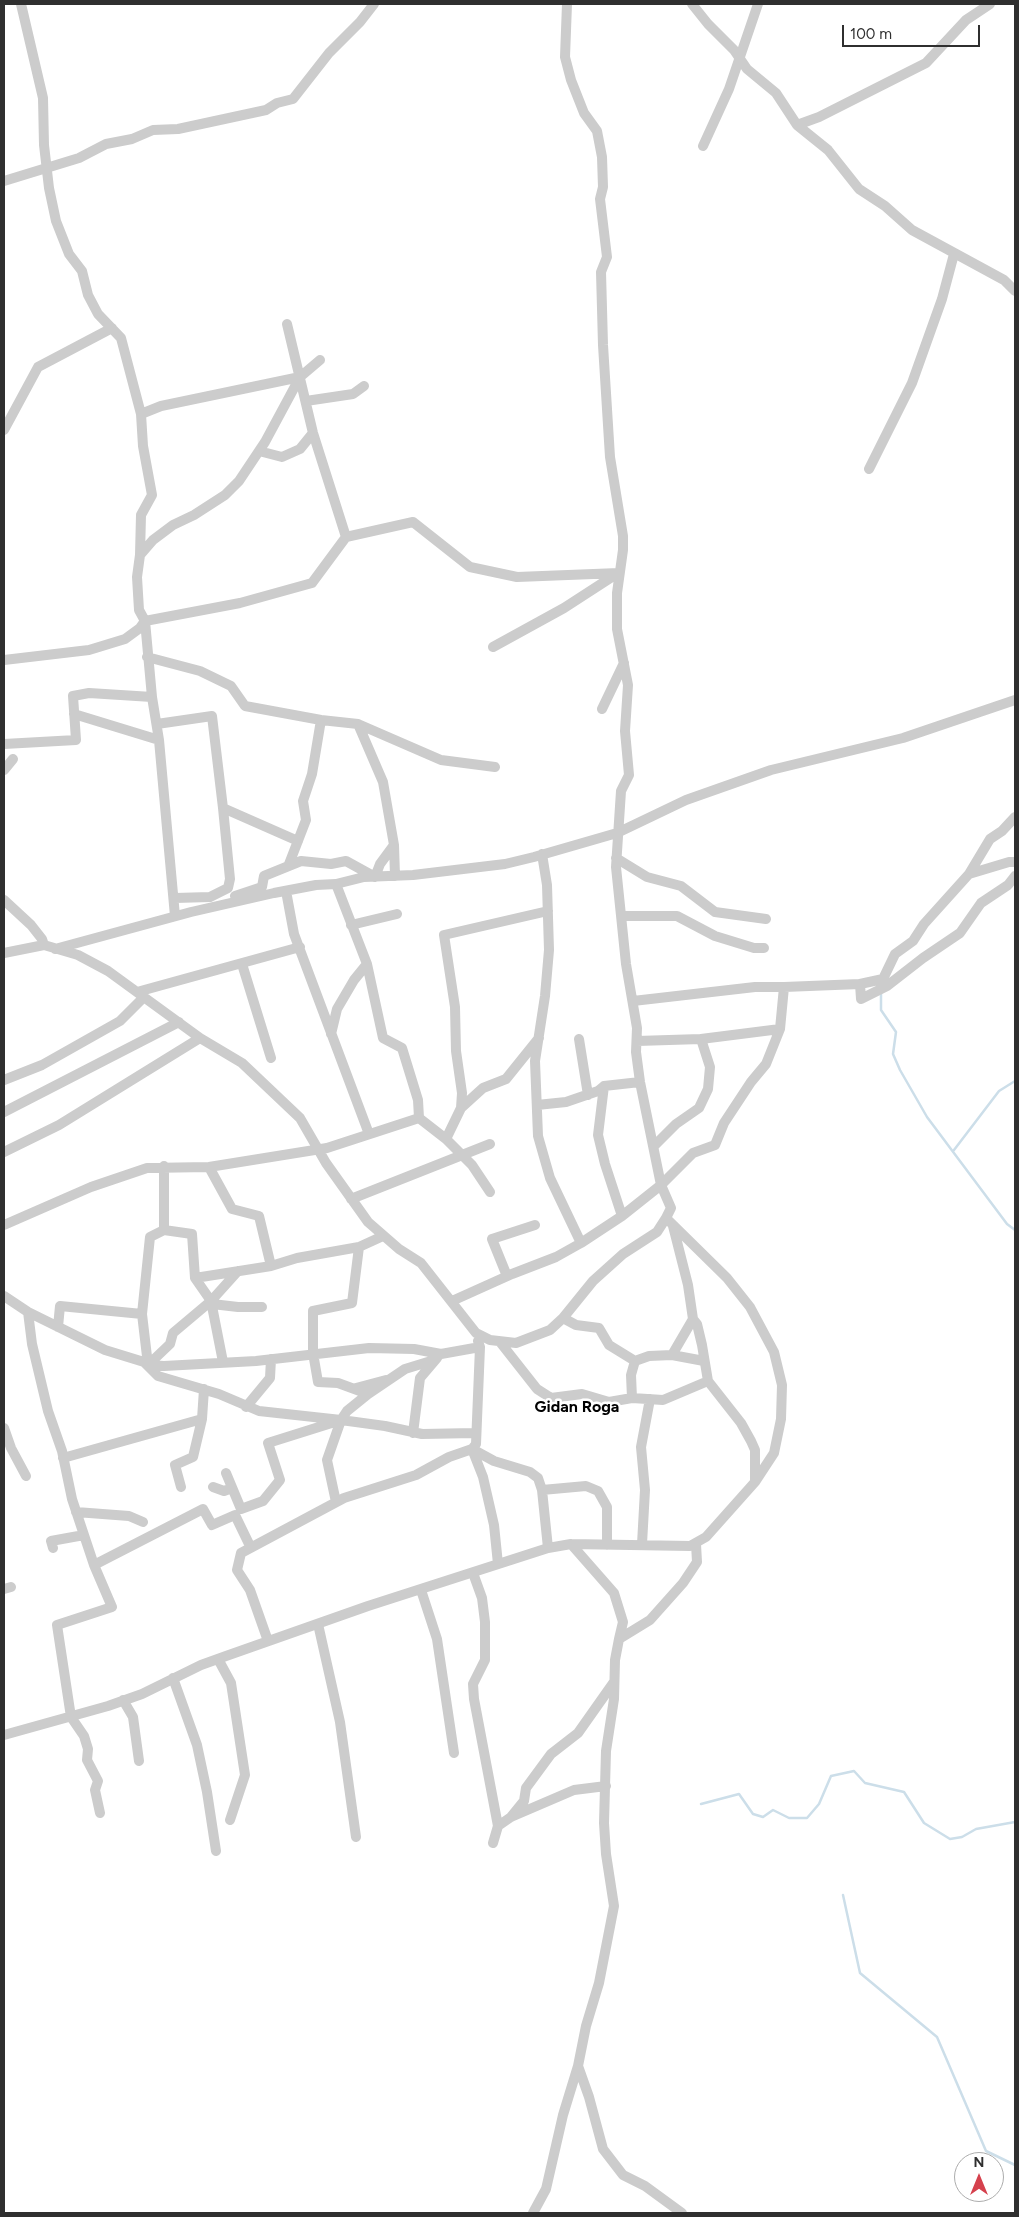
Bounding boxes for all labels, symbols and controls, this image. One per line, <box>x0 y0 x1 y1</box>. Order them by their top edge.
scale bar <box>844 15 982 47</box>
text: 100 m <box>850 25 892 43</box>
district label: Gidan Roga <box>535 1397 619 1417</box>
north arrow <box>954 2152 1004 2202</box>
text: N <box>974 2154 984 2171</box>

